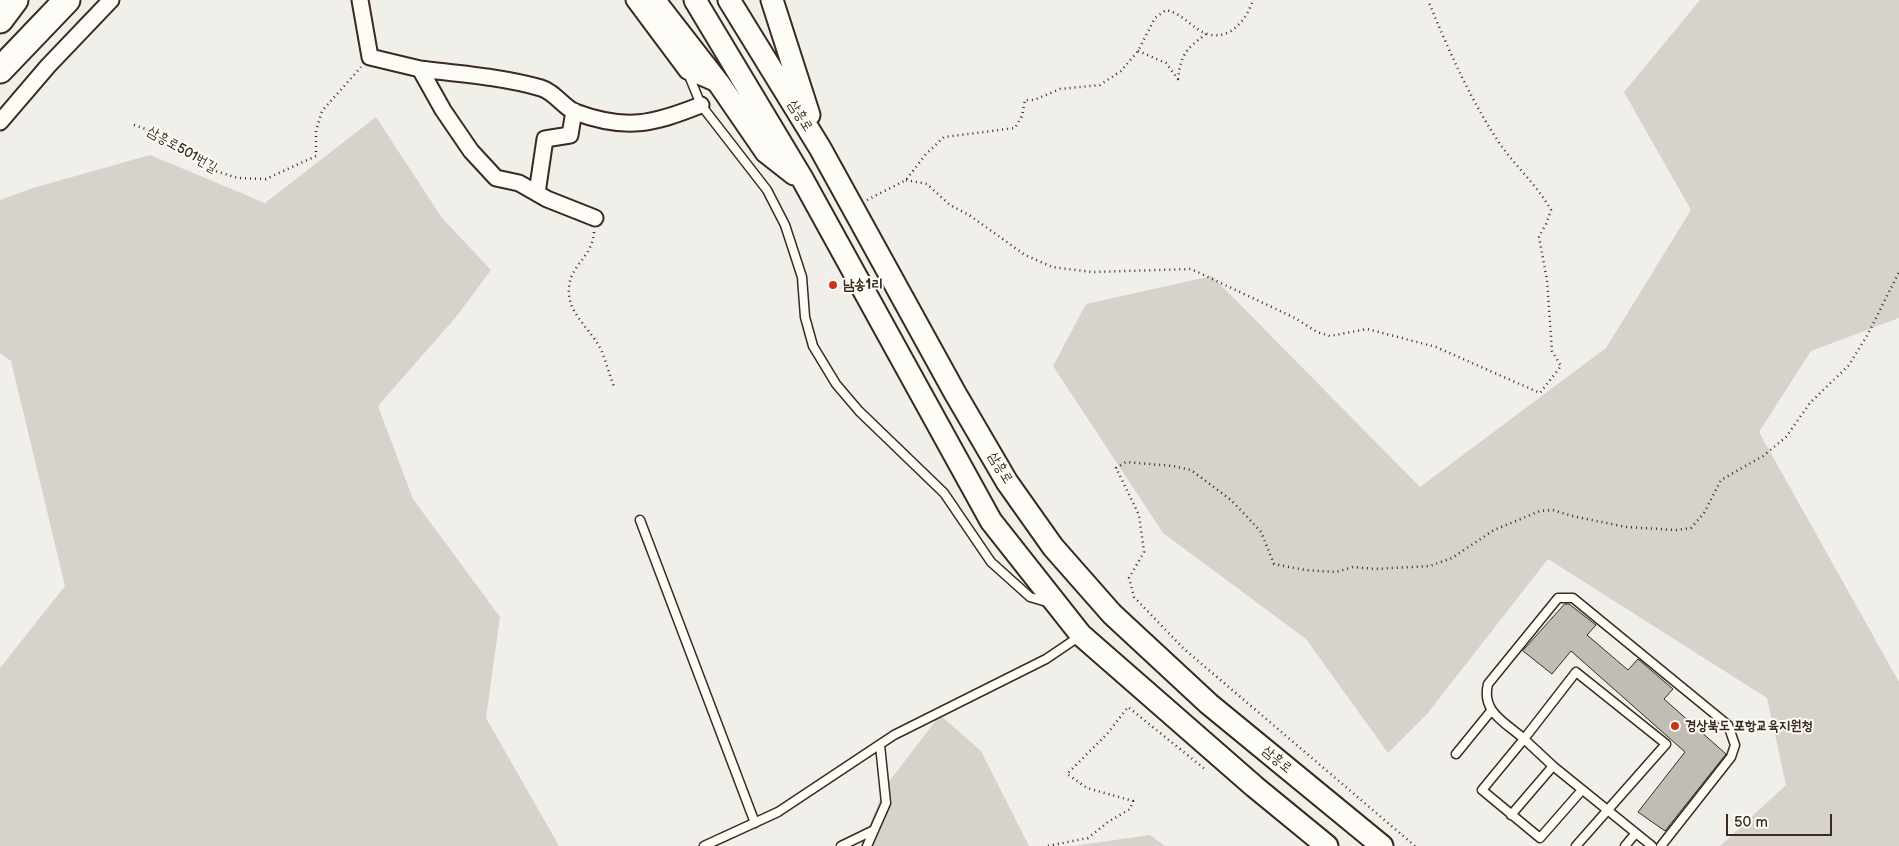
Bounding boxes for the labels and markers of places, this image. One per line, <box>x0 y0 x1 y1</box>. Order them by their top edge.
place label: 남송1리 <box>843 277 883 293</box>
marker: 남송1리 <box>827 279 839 291</box>
place label: 경상북도 포항교육지원청 <box>1685 718 1813 734</box>
marker: 경상북도 포항교육지원청 <box>1669 720 1681 732</box>

